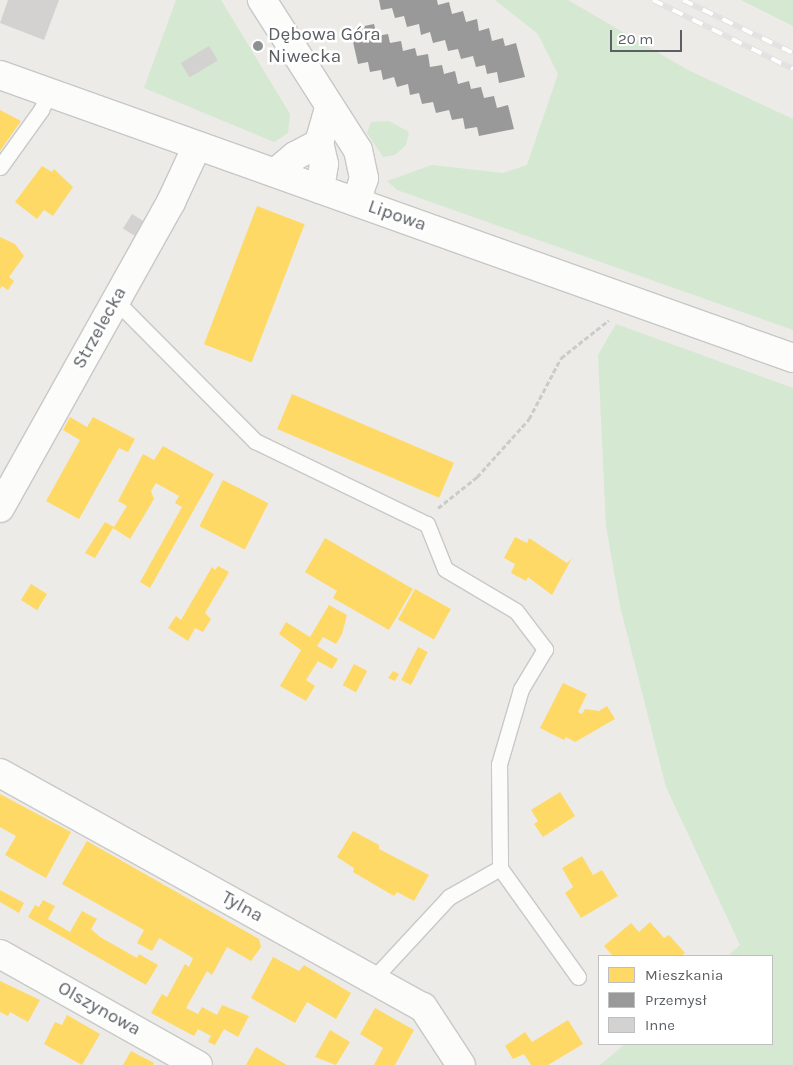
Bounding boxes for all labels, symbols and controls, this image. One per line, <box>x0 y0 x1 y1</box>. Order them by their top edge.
scale bar <box>613 20 686 52</box>
place label: Dębowa Góra Niwecka <box>268 24 381 68</box>
text: 20 m <box>618 30 653 48</box>
marker: Dębowa Góra Niwecka <box>252 40 264 52</box>
street label: Lipowa <box>365 195 429 237</box>
street label: Strzelecka <box>68 283 132 373</box>
street label: Tylna <box>217 886 267 928</box>
legend <box>598 955 773 1045</box>
text: Mieszkania <box>645 966 723 984</box>
street label: Olszynowa <box>53 977 145 1041</box>
text: Przemysł <box>645 991 707 1009</box>
text: Inne <box>645 1016 675 1034</box>

